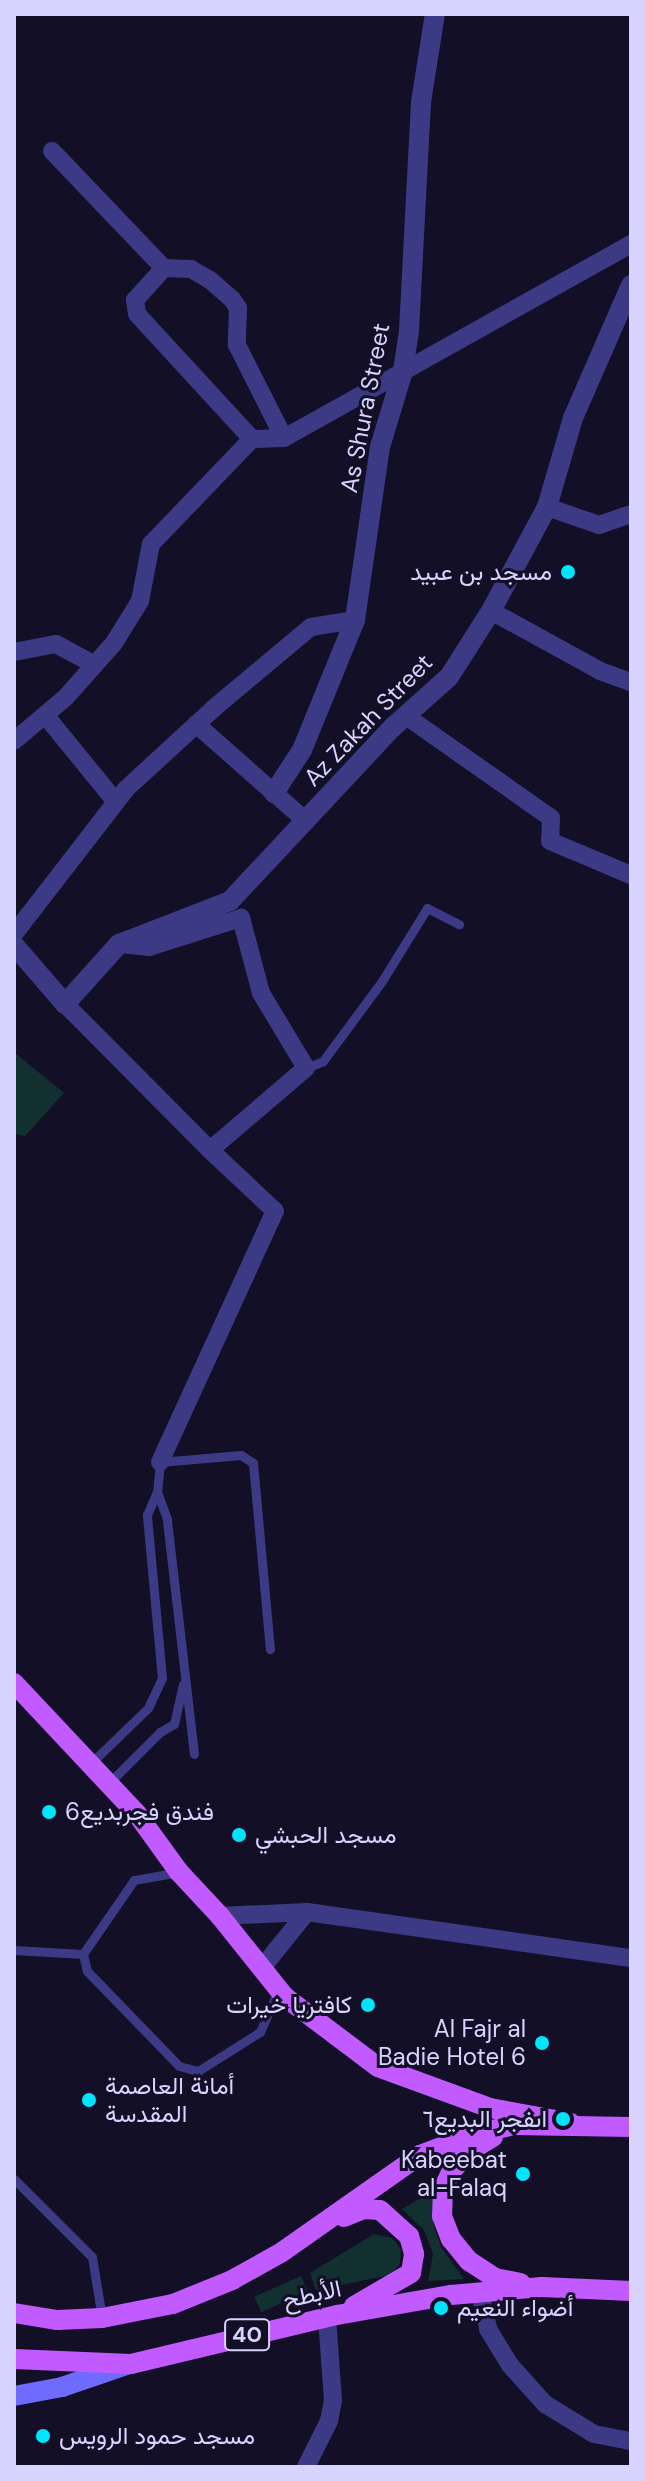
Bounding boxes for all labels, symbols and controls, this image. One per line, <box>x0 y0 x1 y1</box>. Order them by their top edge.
street label: As Shura Street <box>334 321 396 495</box>
place label: مسجد بن عبيد <box>410 558 552 586</box>
marker: مسجد بن عبيد <box>559 563 577 581</box>
street label: Az Zakah Street <box>298 648 438 792</box>
place label: فندق فجربديع6 <box>65 1798 214 1826</box>
marker: فندق فجربديع6 <box>40 1803 58 1821</box>
place label: مسجد الحبشي <box>255 1821 397 1849</box>
marker: مسجد الحبشي <box>230 1826 248 1844</box>
place label: كافتريا خيرات <box>226 1991 352 2019</box>
marker: كافتريا خيرات <box>359 1996 377 2014</box>
place label: Al Fajr al Badie Hotel 6 <box>378 2015 526 2071</box>
marker: Al Fajr al Badie Hotel 6 <box>533 2034 551 2052</box>
place label: أمانة العاصمة المقدسة <box>105 2072 234 2128</box>
marker: أمانة العاصمة المقدسة <box>80 2091 98 2109</box>
place label: اىفجر البديع٦ <box>422 2105 547 2133</box>
marker: اىفجر البديع٦ <box>554 2110 572 2128</box>
place label: Kabeebat al-Falaq <box>401 2146 507 2202</box>
marker: Kabeebat al-Falaq <box>514 2165 532 2183</box>
street label: الأبطح <box>280 2274 344 2314</box>
place label: أضواء النعيم <box>457 2294 573 2322</box>
marker: أضواء النعيم <box>432 2299 450 2317</box>
road number: 40 <box>223 2317 271 2353</box>
place label: مسجد حمود الرويس <box>59 2422 255 2450</box>
marker: مسجد حمود الرويس <box>34 2427 52 2445</box>

